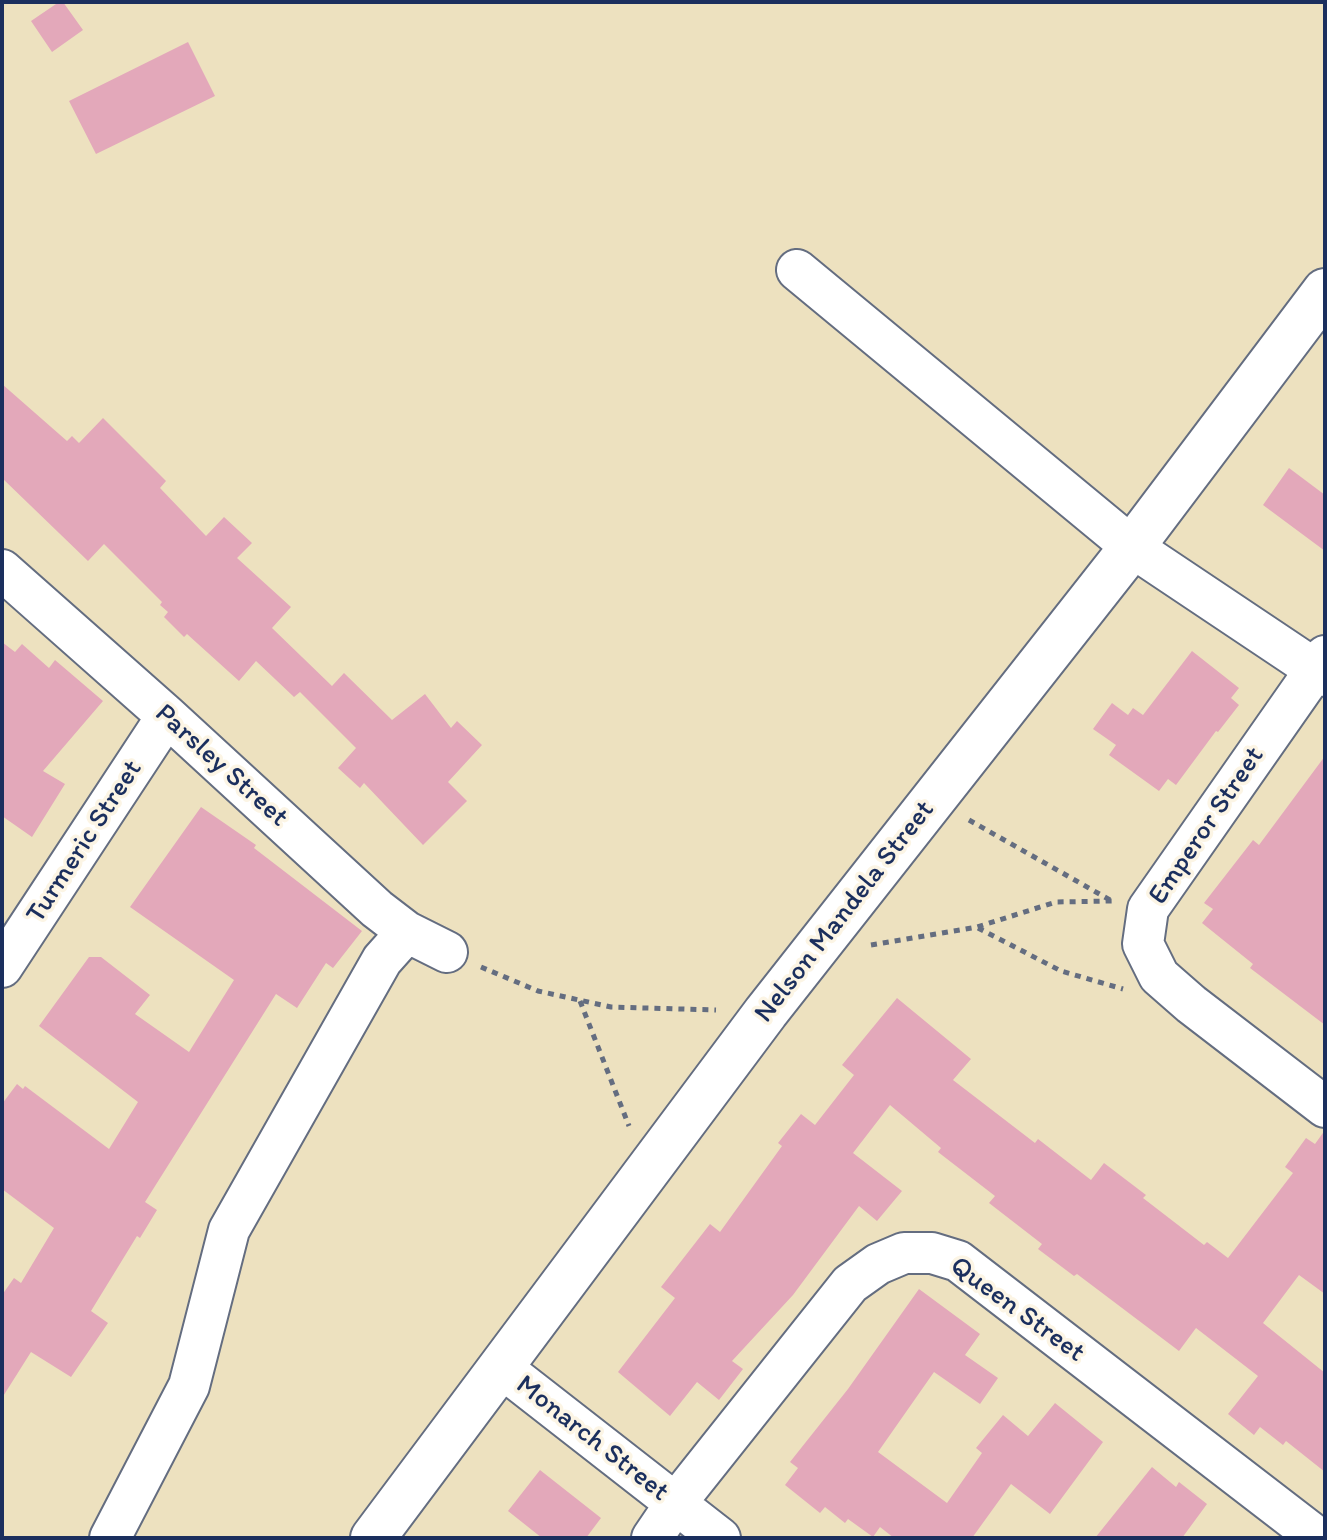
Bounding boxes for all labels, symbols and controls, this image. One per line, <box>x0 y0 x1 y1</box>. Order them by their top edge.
street label: Parsley Street <box>147 697 295 835</box>
street label: Emperor Street <box>1142 741 1272 911</box>
street label: Turmeric Street <box>20 754 150 930</box>
street label: Nelson Mandela Street <box>748 794 942 1030</box>
street label: Queen Street <box>943 1250 1091 1370</box>
street label: Monarch Street <box>509 1369 675 1509</box>

